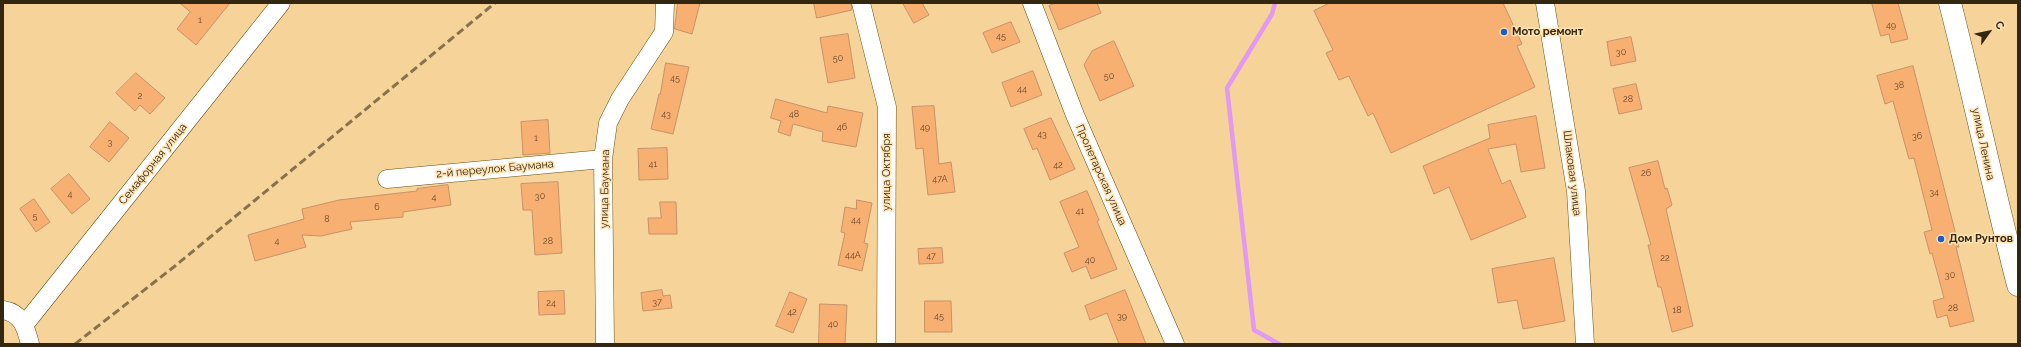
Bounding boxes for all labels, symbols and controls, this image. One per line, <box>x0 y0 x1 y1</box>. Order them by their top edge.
north arrow <box>1969 12 2009 52</box>
house number: 1 <box>198 15 202 25</box>
text: С <box>1992 18 2007 32</box>
house number: 49 <box>1886 20 1896 30</box>
place label: Мото ремонт <box>1512 25 1583 39</box>
marker: Мото ремонт <box>1499 27 1509 37</box>
house number: 45 <box>996 31 1006 41</box>
house number: 30 <box>1616 47 1626 57</box>
house number: 50 <box>833 53 843 63</box>
house number: 50 <box>1104 71 1114 81</box>
house number: 45 <box>670 73 680 83</box>
house number: 38 <box>1894 80 1904 90</box>
house number: 44 <box>1017 84 1027 94</box>
house number: 2 <box>138 91 142 101</box>
house number: 28 <box>1623 94 1633 104</box>
street label: улица Ленина <box>1969 107 1997 181</box>
house number: 43 <box>661 109 671 119</box>
house number: 48 <box>789 109 799 119</box>
street label: Семафорная улица <box>116 121 190 207</box>
house number: 46 <box>837 122 847 132</box>
house number: 49 <box>920 122 930 132</box>
street label: Пролетарская улица <box>1073 122 1129 228</box>
house number: 43 <box>1037 129 1047 139</box>
street label: Шлаковая улица <box>1560 129 1584 217</box>
house number: 36 <box>1912 131 1922 141</box>
house number: 1 <box>534 133 538 143</box>
street label: улица Октября <box>880 133 894 211</box>
house number: 3 <box>108 137 112 147</box>
street label: улица Баумана <box>598 149 612 229</box>
street label: 2-й переулок Баумана <box>436 157 554 181</box>
house number: 41 <box>649 159 657 169</box>
house number: 42 <box>1053 160 1063 170</box>
house number: 26 <box>1641 168 1651 178</box>
house number: 47А <box>932 174 948 184</box>
house number: 34 <box>1929 187 1939 197</box>
house number: 4 <box>68 189 72 199</box>
house number: 30 <box>535 191 545 201</box>
house number: 4 <box>432 192 436 202</box>
house number: 6 <box>374 202 380 212</box>
house number: 41 <box>1076 206 1084 216</box>
house number: 5 <box>33 211 37 221</box>
house number: 8 <box>324 214 330 224</box>
house number: 44 <box>851 215 861 225</box>
place label: Дом Рунтов <box>1949 232 2013 246</box>
marker: Дом Рунтов <box>1936 234 1946 244</box>
house number: 4 <box>275 236 279 246</box>
house number: 28 <box>543 236 553 246</box>
house number: 44А <box>845 250 861 260</box>
house number: 47 <box>926 251 936 261</box>
house number: 22 <box>1660 253 1670 263</box>
house number: 40 <box>1085 255 1095 265</box>
house number: 30 <box>1945 270 1955 280</box>
house number: 37 <box>652 297 662 307</box>
house number: 24 <box>546 298 556 308</box>
house number: 28 <box>1948 303 1958 313</box>
house number: 18 <box>1672 305 1682 315</box>
house number: 42 <box>787 307 797 317</box>
house number: 45 <box>934 311 944 321</box>
house number: 39 <box>1117 311 1127 321</box>
house number: 40 <box>828 319 838 329</box>

